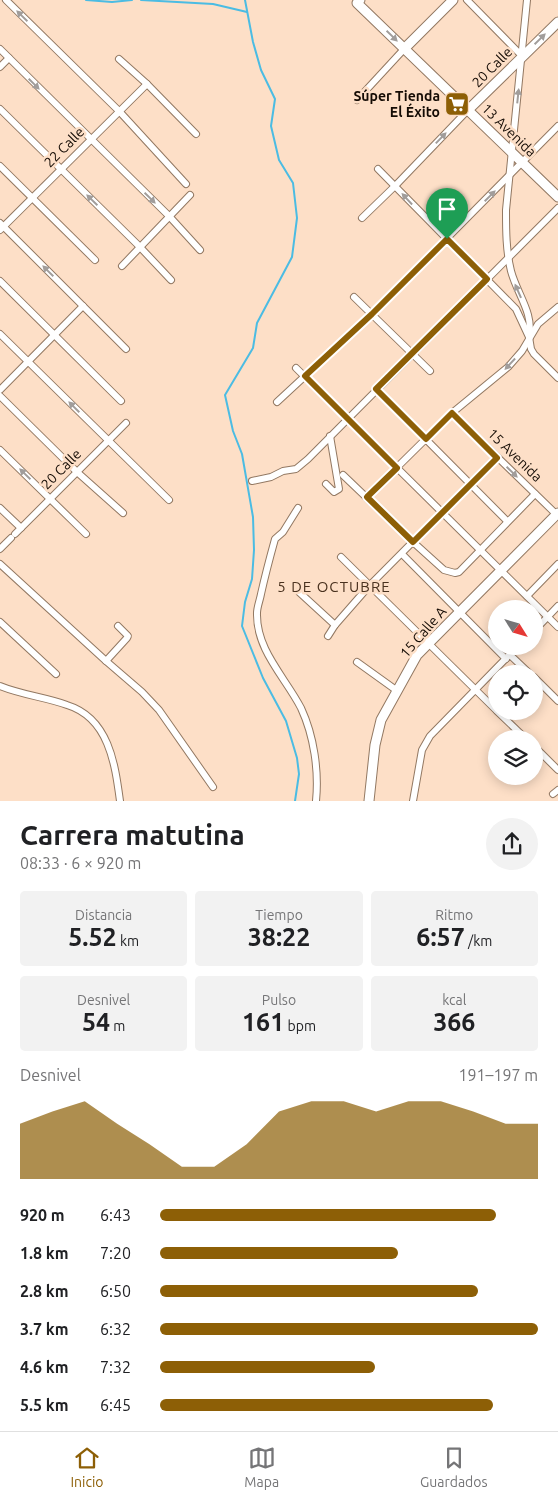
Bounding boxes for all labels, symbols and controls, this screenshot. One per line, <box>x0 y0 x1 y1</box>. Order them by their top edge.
one-way arrow <box>16 10 28 22</box>
one-way arrow <box>386 30 398 42</box>
one-way arrow <box>534 33 546 45</box>
street label: 20 Calle <box>469 44 515 90</box>
one-way arrow <box>28 78 40 90</box>
place label: Súper Tienda El Éxito <box>353 88 440 120</box>
one-way arrow <box>514 88 522 104</box>
supermarket icon: Súper Tienda El Éxito <box>444 91 470 117</box>
street label: 13 Avenida <box>479 100 539 160</box>
street label: 22 Calle <box>41 124 87 170</box>
one-way arrow <box>434 132 446 144</box>
pin <box>426 188 468 239</box>
one-way arrow <box>484 190 496 202</box>
one-way arrow <box>144 192 156 204</box>
one-way arrow <box>401 193 412 205</box>
one-way arrow <box>86 194 98 206</box>
icon: arrive <box>433 195 461 223</box>
one-way arrow <box>42 265 54 277</box>
one-way arrow <box>514 284 522 298</box>
one-way arrow <box>504 357 516 369</box>
one-way arrow <box>68 401 80 413</box>
street label: 15 Avenida <box>485 425 545 485</box>
street label: 20 Calle <box>38 446 84 492</box>
one-way arrow <box>506 466 518 478</box>
one-way arrow <box>20 469 32 481</box>
district label: 5 DE OCTUBRE <box>277 578 391 595</box>
north arrow <box>488 600 542 655</box>
map controls <box>488 600 543 785</box>
street label: 15 Calle A <box>397 603 449 661</box>
button: locate <box>488 665 543 720</box>
button: layers <box>488 730 543 785</box>
button: share <box>486 818 538 870</box>
text: Carrera matutina <box>20 819 245 850</box>
text: 08:33 · 6 × 920 m <box>20 854 141 872</box>
text: Distancia <box>75 907 132 923</box>
text: Tiempo <box>255 907 303 923</box>
text: Ritmo <box>435 907 473 923</box>
text: 5.52 <box>68 923 117 951</box>
text: 38:22 <box>248 923 310 951</box>
text: 6:57 <box>416 923 465 951</box>
text: km <box>117 933 139 949</box>
text: /km <box>465 933 492 949</box>
text: Desnivel <box>77 992 130 1008</box>
text: Pulso <box>262 992 296 1008</box>
text: kcal <box>442 992 466 1008</box>
text: 54 <box>82 1008 110 1036</box>
text: 161 <box>242 1008 284 1036</box>
text: 366 <box>433 1008 475 1036</box>
text: m <box>110 1018 125 1034</box>
text: bpm <box>284 1018 316 1034</box>
text: Desnivel <box>20 1066 81 1084</box>
text: 191–197 m <box>458 1066 538 1084</box>
text: 920 m <box>20 1206 65 1224</box>
text: 6:43 <box>100 1206 131 1224</box>
text: 1.8 km <box>20 1244 69 1262</box>
text: 7:20 <box>100 1244 131 1262</box>
text: 2.8 km <box>20 1282 69 1300</box>
text: 6:50 <box>100 1282 131 1300</box>
text: 3.7 km <box>20 1320 69 1338</box>
text: 6:32 <box>100 1320 131 1338</box>
text: 4.6 km <box>20 1358 69 1376</box>
text: 7:32 <box>100 1358 131 1376</box>
text: 5.5 km <box>20 1396 69 1414</box>
text: 6:45 <box>100 1396 131 1414</box>
tab: Inicio <box>70 1444 104 1490</box>
tab: Mapa <box>244 1444 279 1490</box>
tab: Guardados <box>420 1444 488 1490</box>

